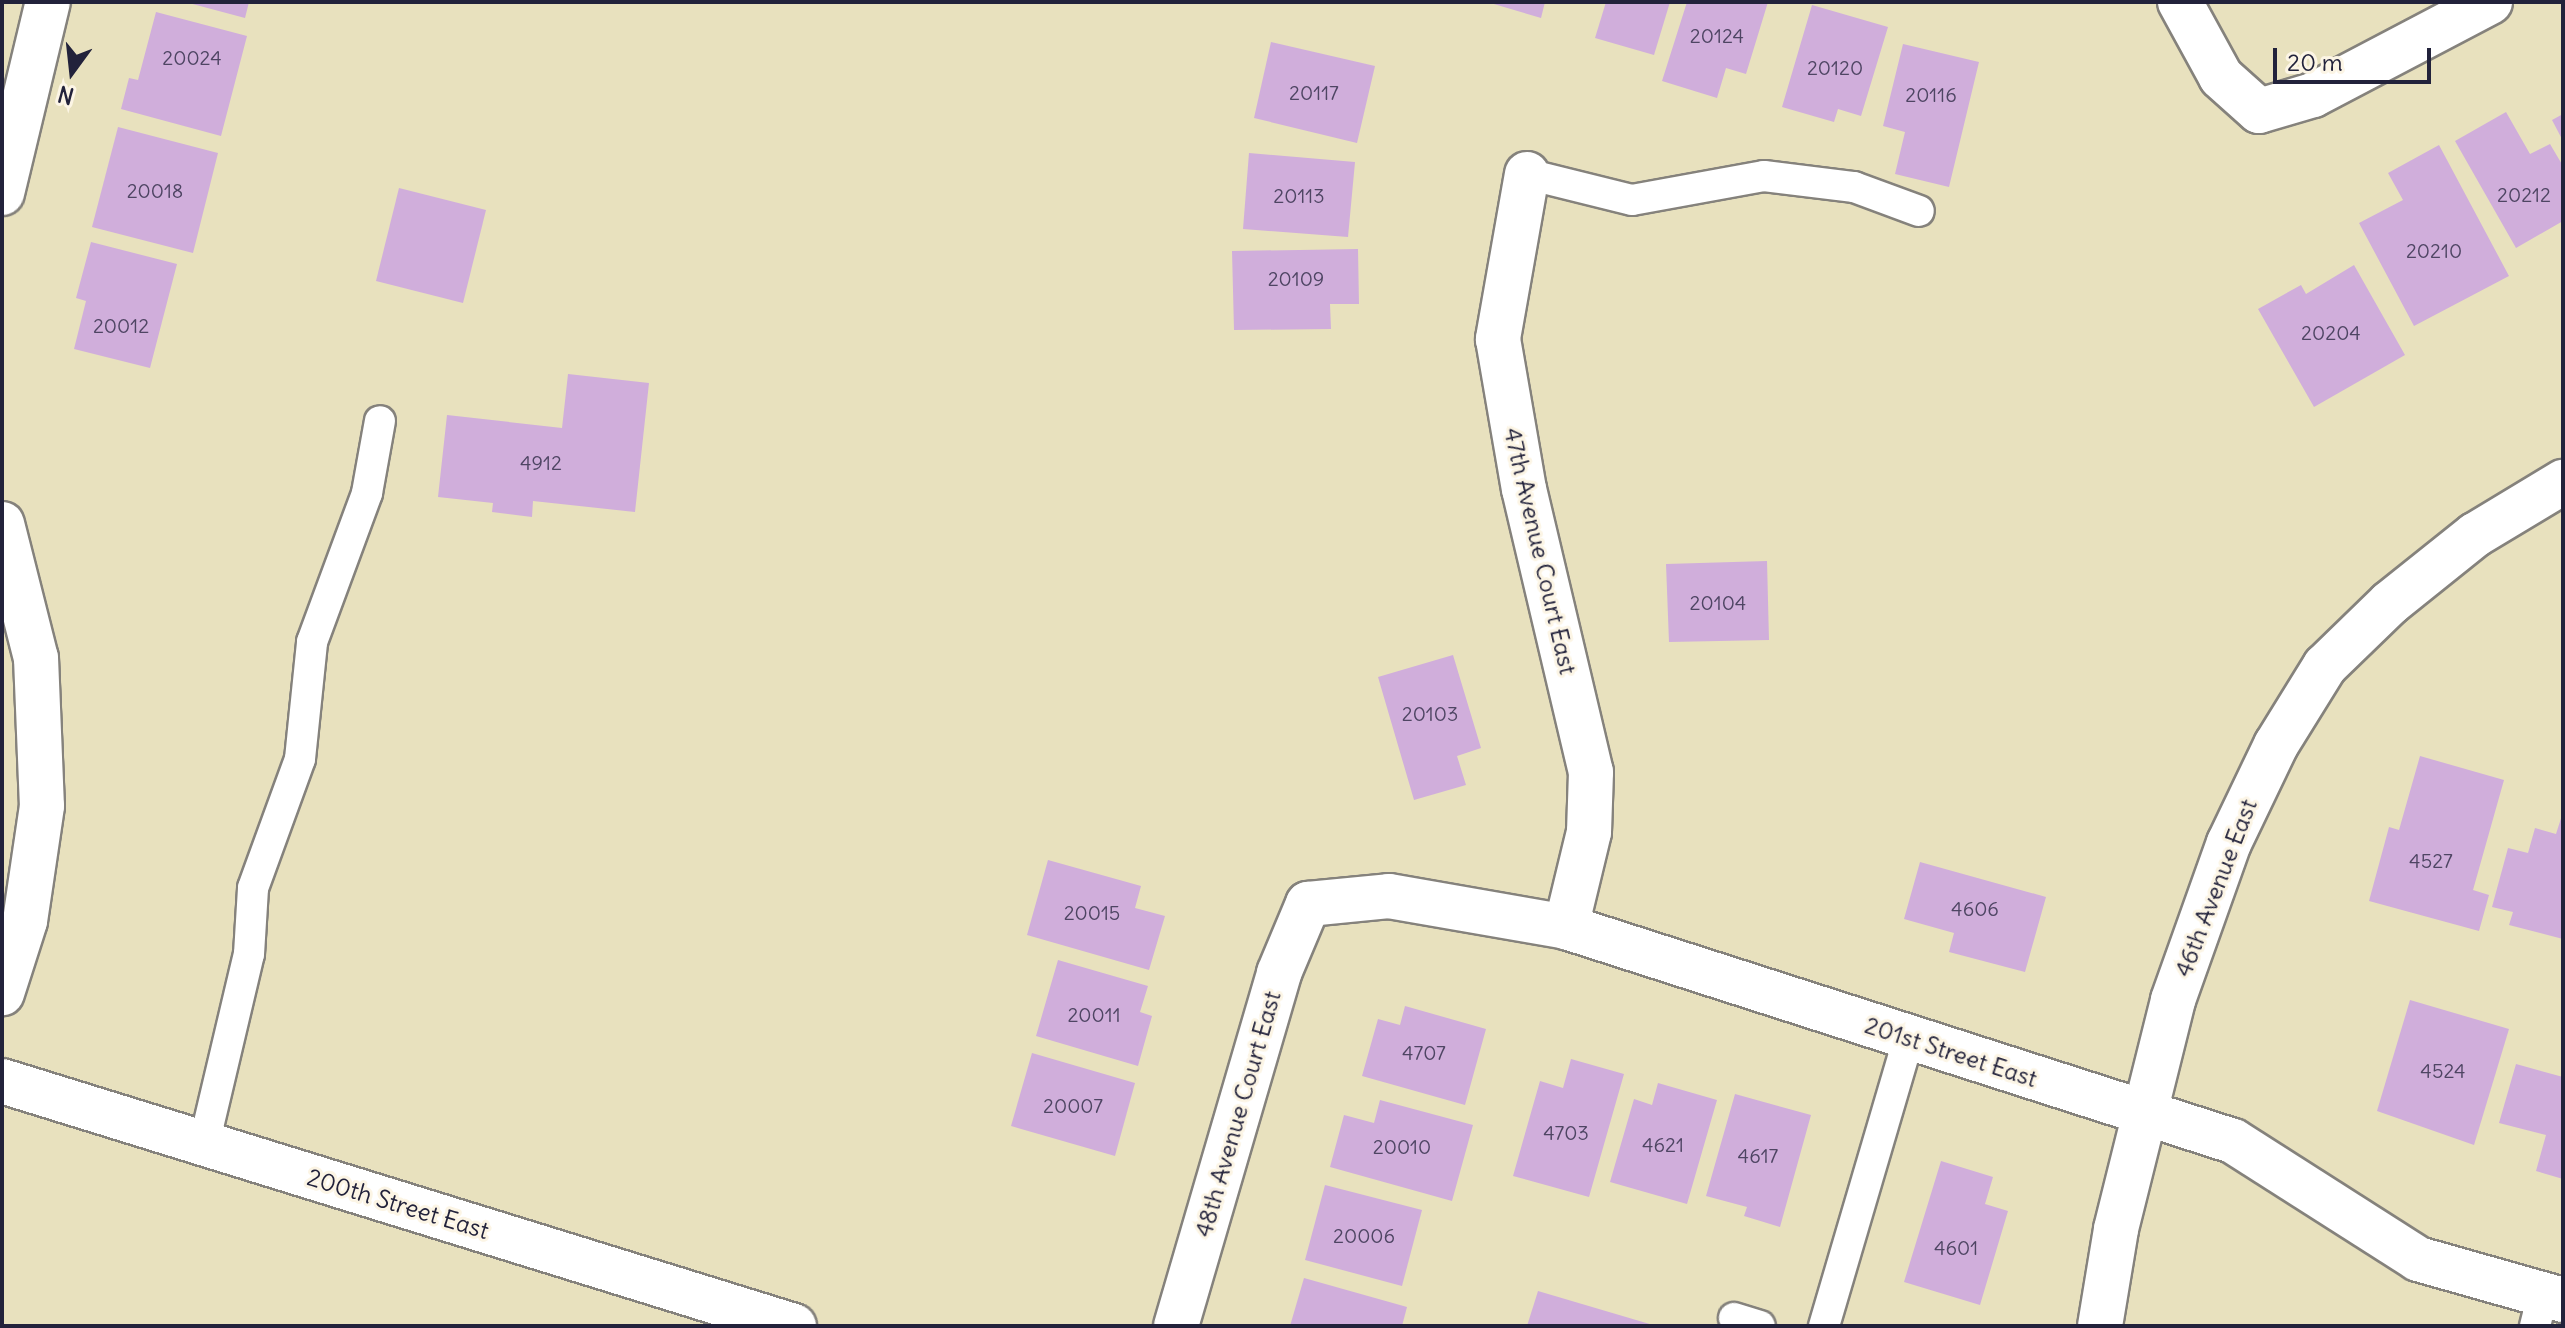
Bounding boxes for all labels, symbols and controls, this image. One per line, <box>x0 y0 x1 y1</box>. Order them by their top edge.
house number: 20124 <box>1690 23 1744 47</box>
north arrow <box>32 32 112 112</box>
scale bar <box>2277 32 2435 82</box>
house number: 20024 <box>162 45 222 69</box>
text: 20 m <box>2287 47 2343 77</box>
house number: 20120 <box>1807 55 1863 79</box>
text: N <box>55 80 77 111</box>
house number: 20117 <box>1289 80 1339 104</box>
house number: 20116 <box>1905 82 1957 106</box>
house number: 20018 <box>127 178 183 202</box>
house number: 20212 <box>2497 182 2551 206</box>
house number: 20113 <box>1273 183 1325 207</box>
house number: 20210 <box>2406 238 2462 262</box>
house number: 20109 <box>1268 266 1324 290</box>
house number: 20012 <box>93 313 149 337</box>
house number: 20204 <box>2301 320 2361 344</box>
street label: 47th Avenue Court East <box>1498 425 1582 677</box>
house number: 4912 <box>520 450 562 474</box>
house number: 20104 <box>1690 590 1746 614</box>
house number: 20103 <box>1402 701 1458 725</box>
street label: 46th Avenue East <box>2169 795 2263 981</box>
house number: 4527 <box>2409 848 2453 872</box>
house number: 4606 <box>1951 896 1999 920</box>
house number: 20015 <box>1064 900 1120 924</box>
street label: 48th Avenue Court East <box>1189 988 1287 1240</box>
house number: 20011 <box>1067 1002 1121 1026</box>
street label: 201st Street East <box>1861 1011 2041 1093</box>
house number: 4707 <box>1402 1040 1446 1064</box>
house number: 4524 <box>2420 1058 2466 1082</box>
house number: 20007 <box>1043 1093 1103 1117</box>
house number: 4703 <box>1543 1120 1589 1144</box>
house number: 4621 <box>1642 1132 1684 1156</box>
house number: 20010 <box>1373 1134 1431 1158</box>
house number: 4617 <box>1738 1143 1778 1167</box>
street label: 200th Street East <box>304 1163 492 1245</box>
house number: 20006 <box>1333 1223 1395 1247</box>
house number: 4601 <box>1934 1235 1978 1259</box>

